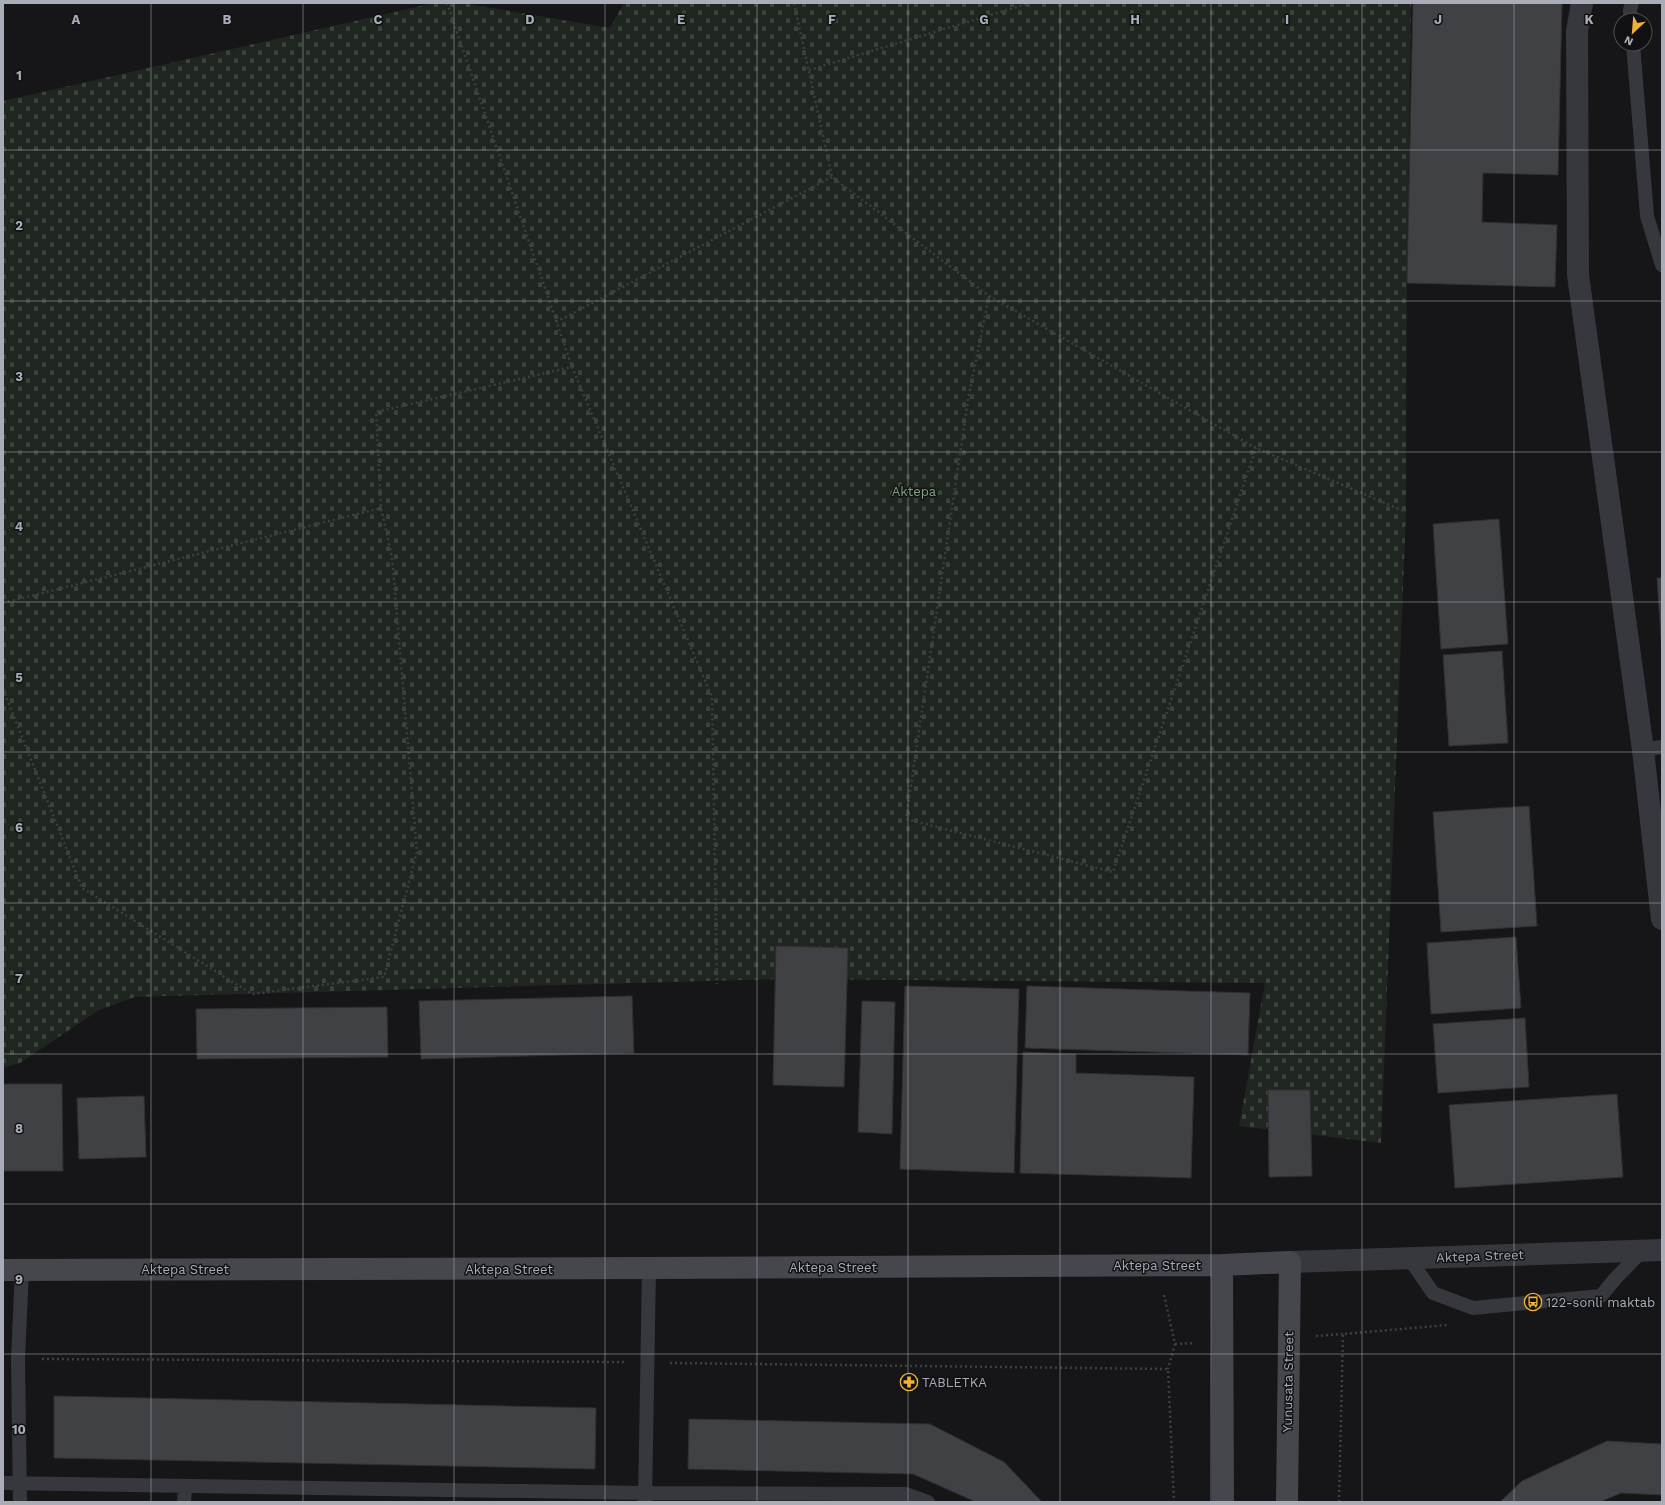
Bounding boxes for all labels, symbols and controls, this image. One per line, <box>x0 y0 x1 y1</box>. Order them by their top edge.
text: A <box>72 12 81 27</box>
text: B <box>223 12 232 27</box>
text: C <box>374 12 383 27</box>
text: D <box>525 12 535 27</box>
text: E <box>677 12 685 27</box>
text: F <box>828 12 836 27</box>
text: G <box>979 12 989 27</box>
text: H <box>1130 12 1140 27</box>
text: I <box>1285 12 1289 27</box>
text: J <box>1434 12 1442 27</box>
text: K <box>1584 12 1594 27</box>
north arrow <box>1613 12 1653 52</box>
text: N <box>1622 33 1635 48</box>
text: 1 <box>16 68 22 83</box>
text: 2 <box>15 218 23 233</box>
text: 3 <box>15 369 23 384</box>
park label: Aktepa <box>892 484 937 499</box>
text: 4 <box>15 519 24 534</box>
text: 5 <box>15 670 23 685</box>
text: 6 <box>15 820 23 835</box>
text: 7 <box>15 971 23 986</box>
text: 8 <box>15 1121 23 1136</box>
street label: Aktepa Street <box>1436 1247 1525 1265</box>
street label: Aktepa Street <box>1113 1258 1201 1273</box>
street label: Aktepa Street <box>789 1260 877 1275</box>
street label: Aktepa Street <box>141 1262 229 1277</box>
street label: Aktepa Street <box>465 1262 553 1277</box>
text: 9 <box>15 1272 23 1287</box>
bus stop icon: 122-sonli maktab <box>1523 1292 1543 1312</box>
place label: 122-sonli maktab <box>1546 1295 1655 1310</box>
street label: Yunusata Street <box>1280 1331 1296 1433</box>
pharmacy icon: TABLETKA <box>899 1372 919 1392</box>
place label: TABLETKA <box>922 1375 987 1390</box>
text: 10 <box>12 1422 26 1437</box>

